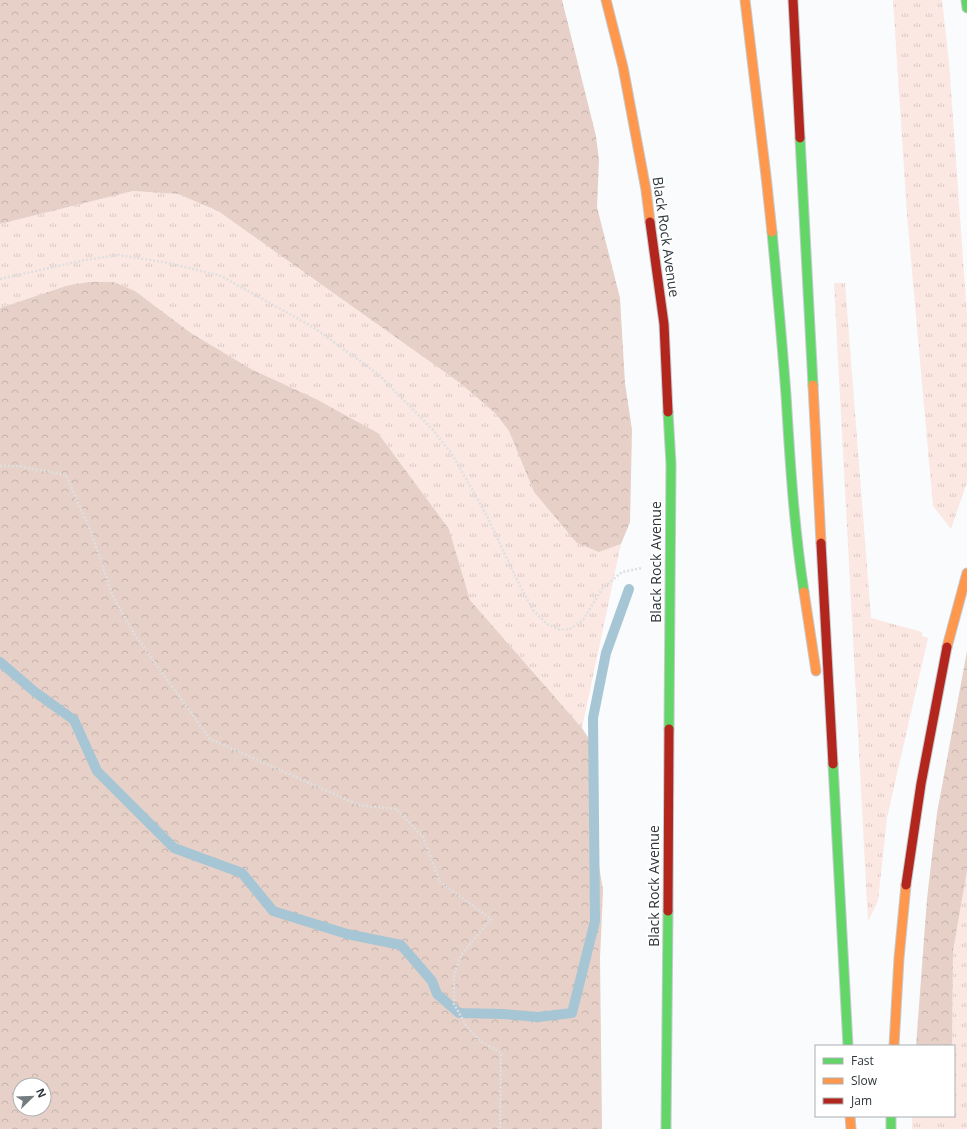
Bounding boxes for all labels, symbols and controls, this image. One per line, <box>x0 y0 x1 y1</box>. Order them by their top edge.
street label: Black Rock Avenue <box>649 175 684 299</box>
street label: Black Rock Avenue <box>646 501 665 623</box>
street label: Black Rock Avenue <box>644 825 663 947</box>
legend <box>815 1045 955 1117</box>
text: Fast <box>851 1052 874 1069</box>
text: Slow <box>851 1072 878 1089</box>
north arrow <box>12 1077 52 1117</box>
text: N <box>33 1086 50 1100</box>
text: Jam <box>850 1092 872 1109</box>

